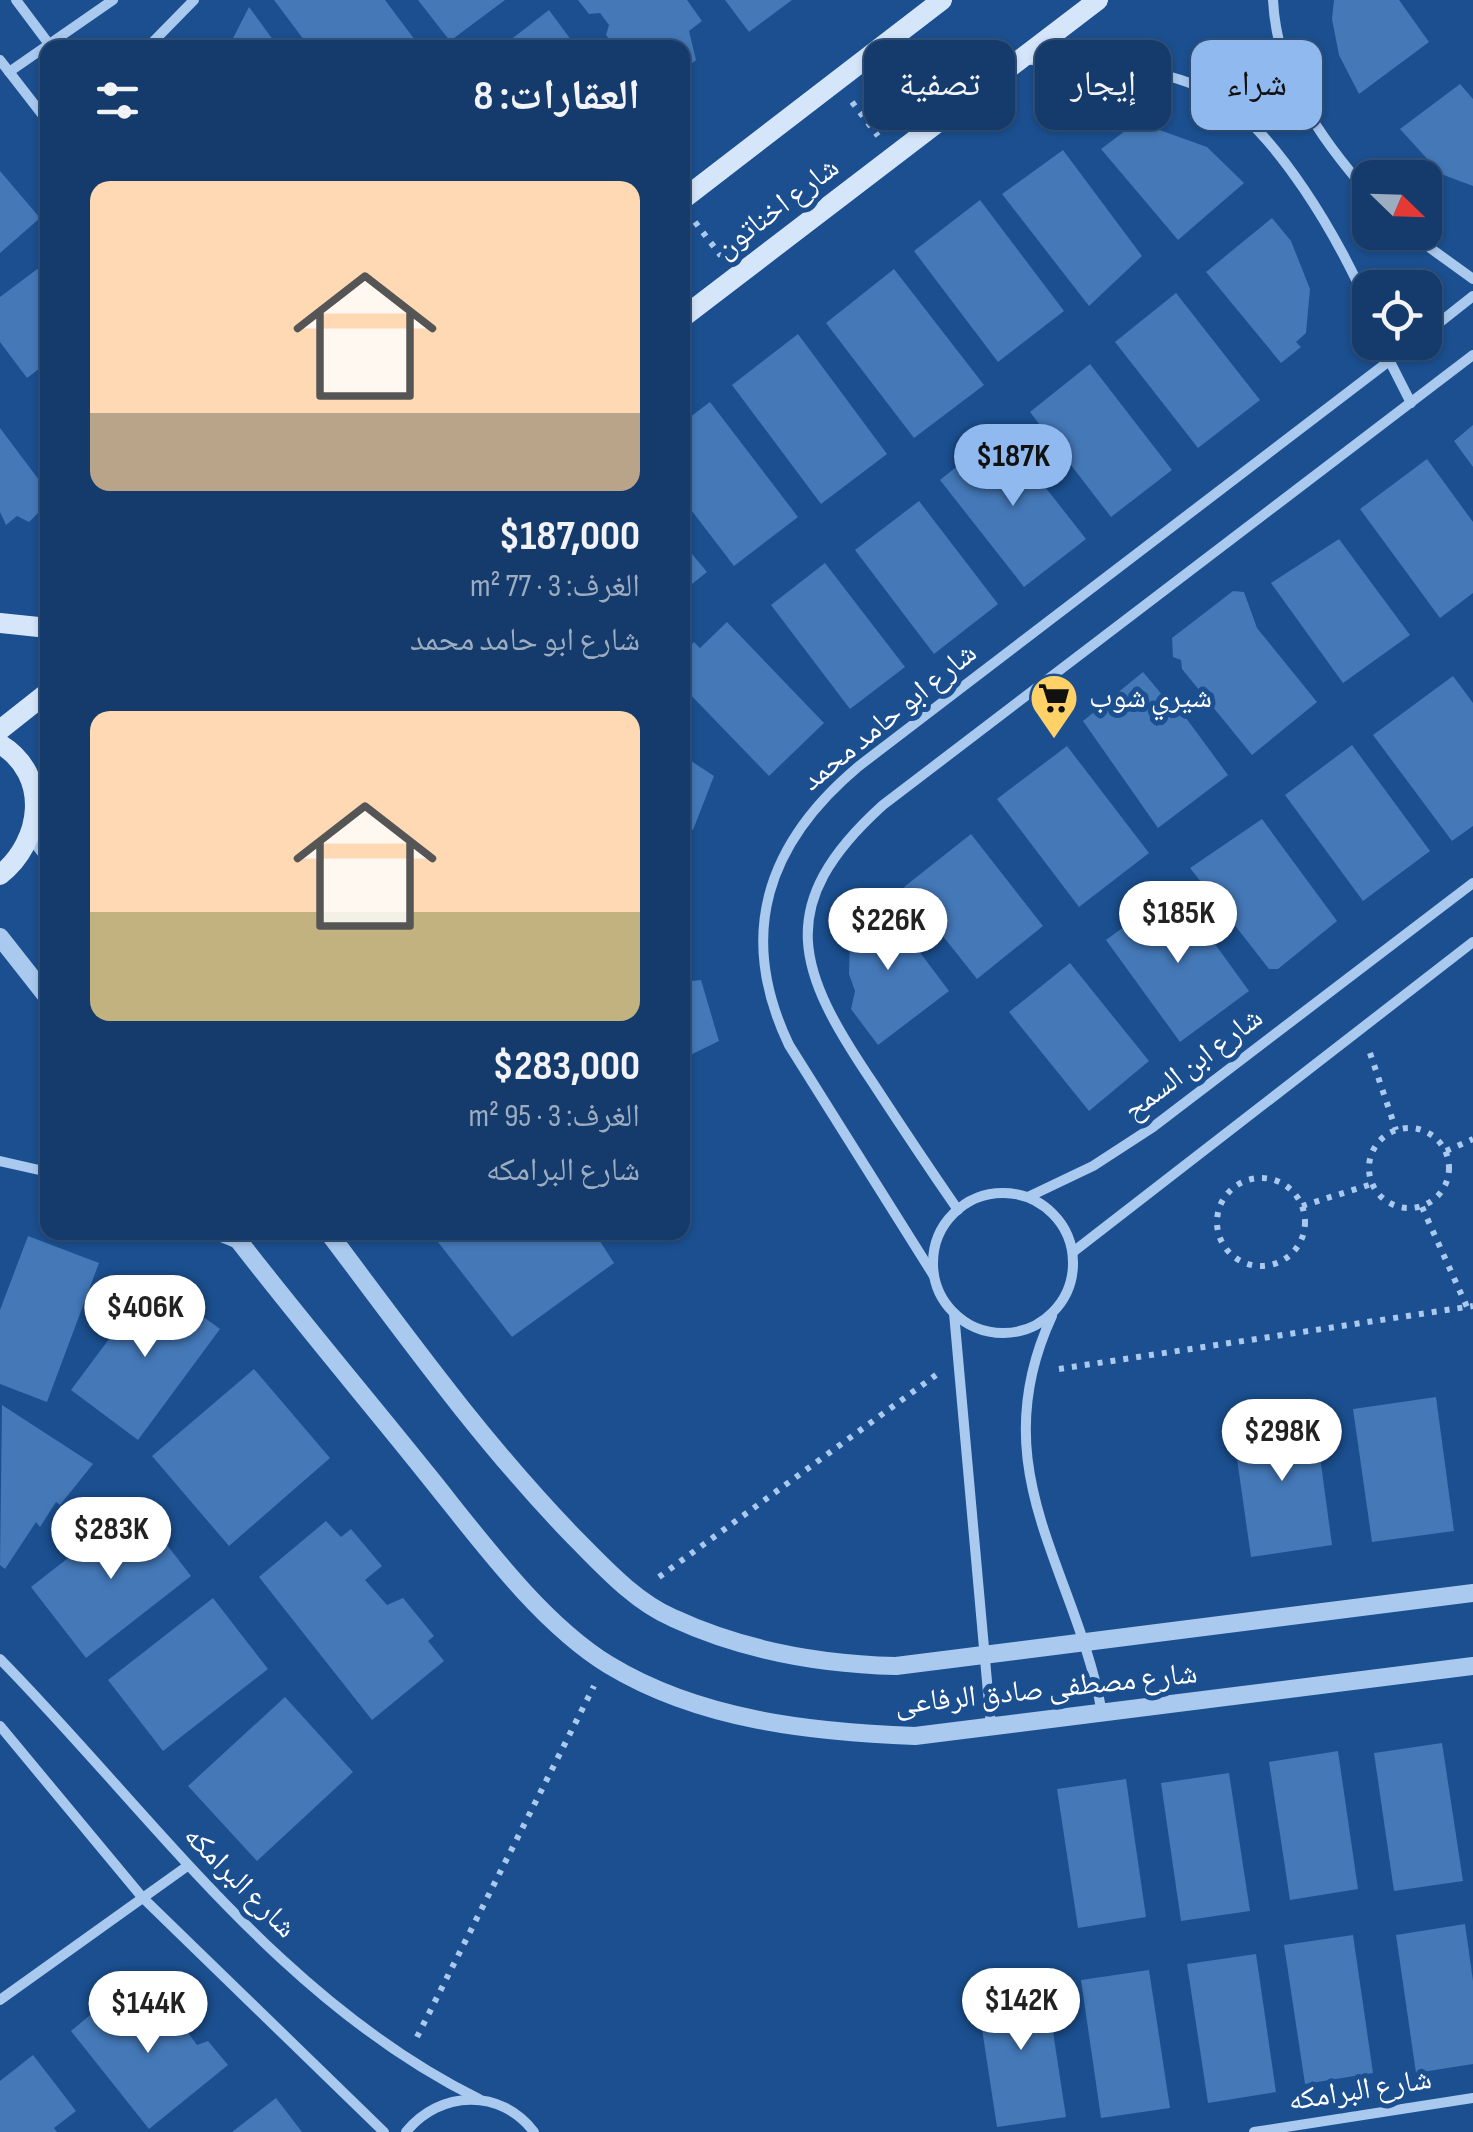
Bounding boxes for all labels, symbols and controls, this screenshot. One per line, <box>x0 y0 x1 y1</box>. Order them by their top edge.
chip: تصفية <box>864 40 1015 130</box>
chip: إيجار <box>1035 40 1171 130</box>
chip: شراء <box>1191 40 1322 130</box>
text: العقارات: 8 <box>473 71 640 122</box>
icon: filters <box>90 73 145 128</box>
street label: شارع اخناتون <box>708 150 846 266</box>
north arrow <box>1352 160 1442 250</box>
map controls <box>1352 160 1442 360</box>
icon: home <box>275 246 455 426</box>
button: locate <box>1352 270 1442 360</box>
pin: $187K <box>943 424 1083 509</box>
text: $187K <box>976 437 1050 476</box>
text: $187,000 <box>499 511 640 562</box>
text: الغرف: 3 · 77 m² <box>470 567 640 606</box>
text: شارع ابو حامد محمد <box>410 621 640 660</box>
street label: شارع ابو حامد محمد <box>794 635 984 799</box>
supermarket icon: شيري شوب <box>1028 672 1080 740</box>
place label: شيري شوب <box>1089 680 1212 721</box>
icon: home <box>275 776 455 956</box>
pin: $185K <box>1108 881 1248 966</box>
pin: $226K <box>818 888 958 973</box>
text: $185K <box>1141 894 1215 933</box>
text: $226K <box>850 901 926 940</box>
street label: شارع ابن السمح <box>1116 1000 1270 1128</box>
text: $283,000 <box>493 1041 640 1092</box>
text: الغرف: 3 · 95 m² <box>469 1097 640 1136</box>
text: شارع البرامكه <box>486 1151 640 1190</box>
pin: $406K <box>75 1275 215 1360</box>
text: $406K <box>106 1288 184 1327</box>
pin: $298K <box>1212 1399 1352 1484</box>
text: $298K <box>1244 1412 1320 1451</box>
pin: $283K <box>41 1497 181 1582</box>
text: $283K <box>73 1510 149 1549</box>
street label: شارع مصطفى صادق الرفاعى <box>893 1655 1199 1723</box>
street label: شارع البرامكه <box>176 1818 304 1946</box>
pin: $142K <box>951 1968 1091 2053</box>
pin: $144K <box>78 1971 218 2056</box>
text: $142K <box>984 1981 1058 2020</box>
text: $144K <box>111 1984 185 2023</box>
street label: شارع البرامكه <box>1286 2061 1434 2119</box>

